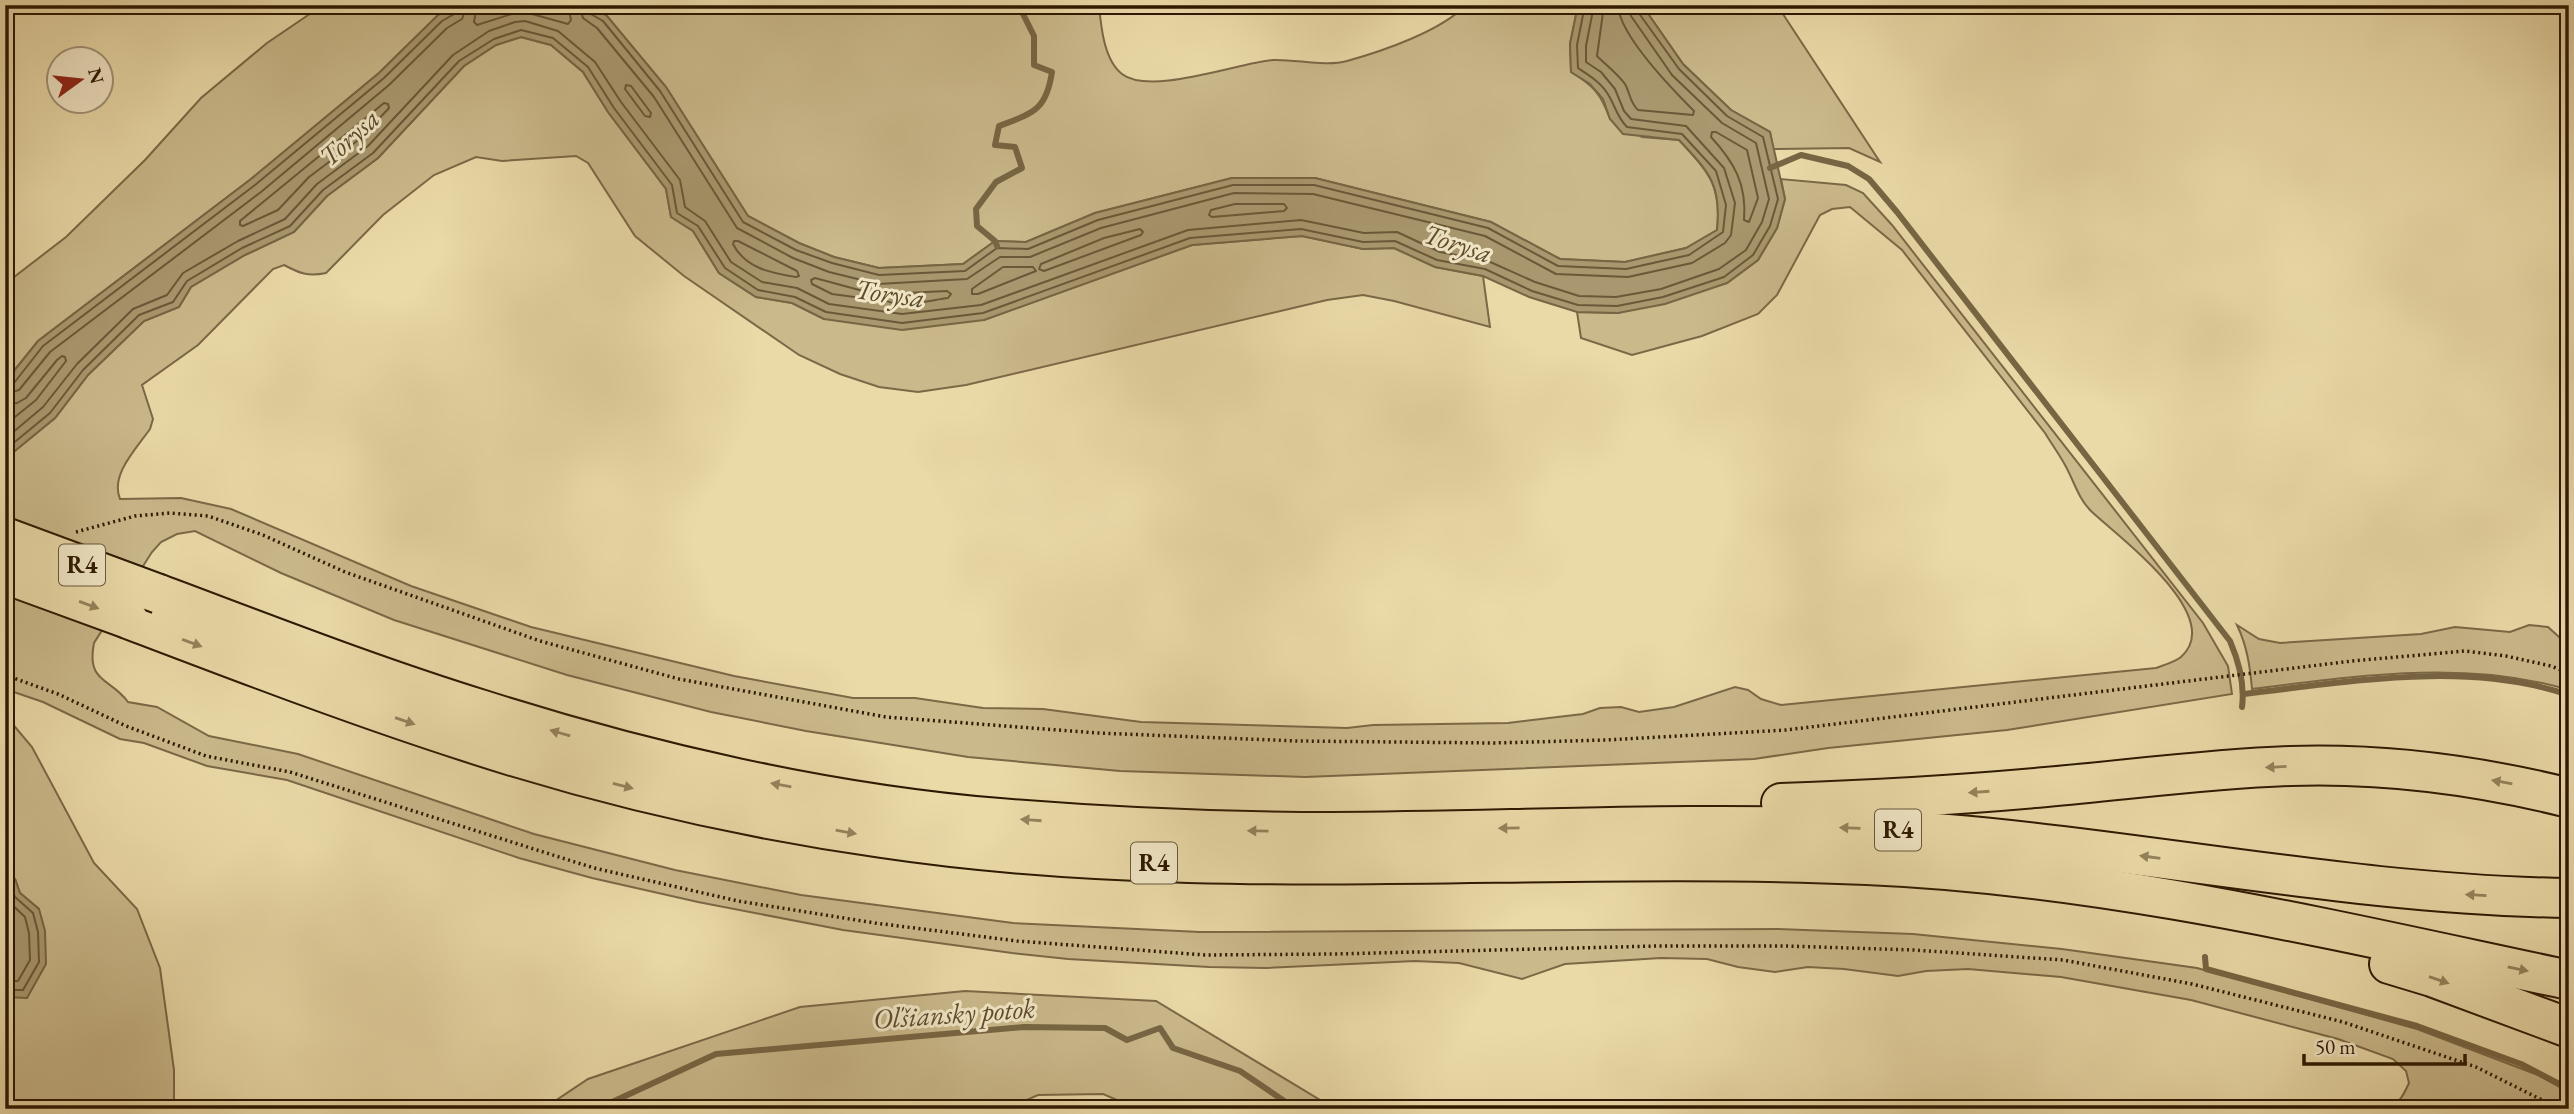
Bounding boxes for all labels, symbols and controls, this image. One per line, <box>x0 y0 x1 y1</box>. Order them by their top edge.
north arrow <box>46 46 116 116</box>
text: N <box>82 65 110 87</box>
water label: Torysa <box>311 100 387 174</box>
water label: Torysa <box>1419 215 1497 271</box>
water label: Torysa <box>853 270 927 316</box>
road number: R4 <box>59 544 105 586</box>
one-way arrow <box>79 600 100 611</box>
one-way arrow <box>181 638 202 649</box>
one-way arrow <box>395 716 416 727</box>
one-way arrow <box>549 727 570 737</box>
one-way arrow <box>2265 762 2287 773</box>
one-way arrow <box>2491 776 2513 787</box>
one-way arrow <box>770 780 792 791</box>
one-way arrow <box>612 781 634 792</box>
one-way arrow <box>1968 787 1990 798</box>
road number: R4 <box>1875 810 1921 850</box>
one-way arrow <box>1019 814 1041 825</box>
one-way arrow <box>1497 823 1519 834</box>
one-way arrow <box>1839 823 1861 834</box>
one-way arrow <box>1246 825 1268 837</box>
one-way arrow <box>835 827 857 838</box>
road number: R4 <box>1131 842 1177 884</box>
one-way arrow <box>2139 852 2161 863</box>
one-way arrow <box>2465 890 2487 901</box>
one-way arrow <box>2507 964 2529 975</box>
one-way arrow <box>2428 975 2449 986</box>
water label: Oľšiansky potok <box>872 989 1037 1037</box>
scale bar <box>2304 1023 2466 1067</box>
text: 50 m <box>2315 1033 2356 1060</box>

